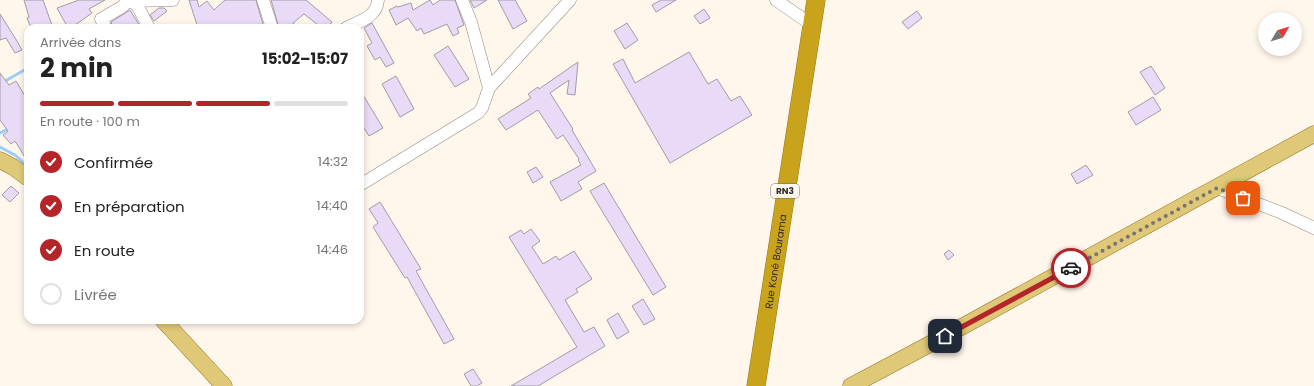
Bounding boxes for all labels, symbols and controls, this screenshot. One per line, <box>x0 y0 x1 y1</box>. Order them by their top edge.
north arrow <box>1258 12 1302 56</box>
map controls <box>1258 12 1302 56</box>
text: Arrivée dans <box>40 33 121 52</box>
text: 15:02–15:07 <box>262 48 348 69</box>
text: 2 min <box>40 50 113 86</box>
text: En route · 100 m <box>40 112 140 131</box>
icon: check <box>40 151 62 173</box>
text: Confirmée <box>74 152 153 173</box>
text: 14:32 <box>318 152 348 171</box>
pin <box>1226 181 1260 215</box>
road number: RN3 <box>771 184 799 198</box>
icon: bag <box>1232 187 1254 209</box>
icon: check <box>40 195 62 217</box>
text: En préparation <box>74 196 185 217</box>
text: 14:40 <box>317 196 348 215</box>
street label: Rue Koné Bourama <box>761 213 790 310</box>
icon: check <box>40 239 62 261</box>
text: En route <box>74 240 135 261</box>
text: 14:46 <box>316 240 348 259</box>
courier <box>1051 248 1091 288</box>
icon: car <box>1060 257 1082 279</box>
text: Livrée <box>74 284 117 305</box>
pin <box>928 319 962 353</box>
icon: home <box>934 325 956 347</box>

